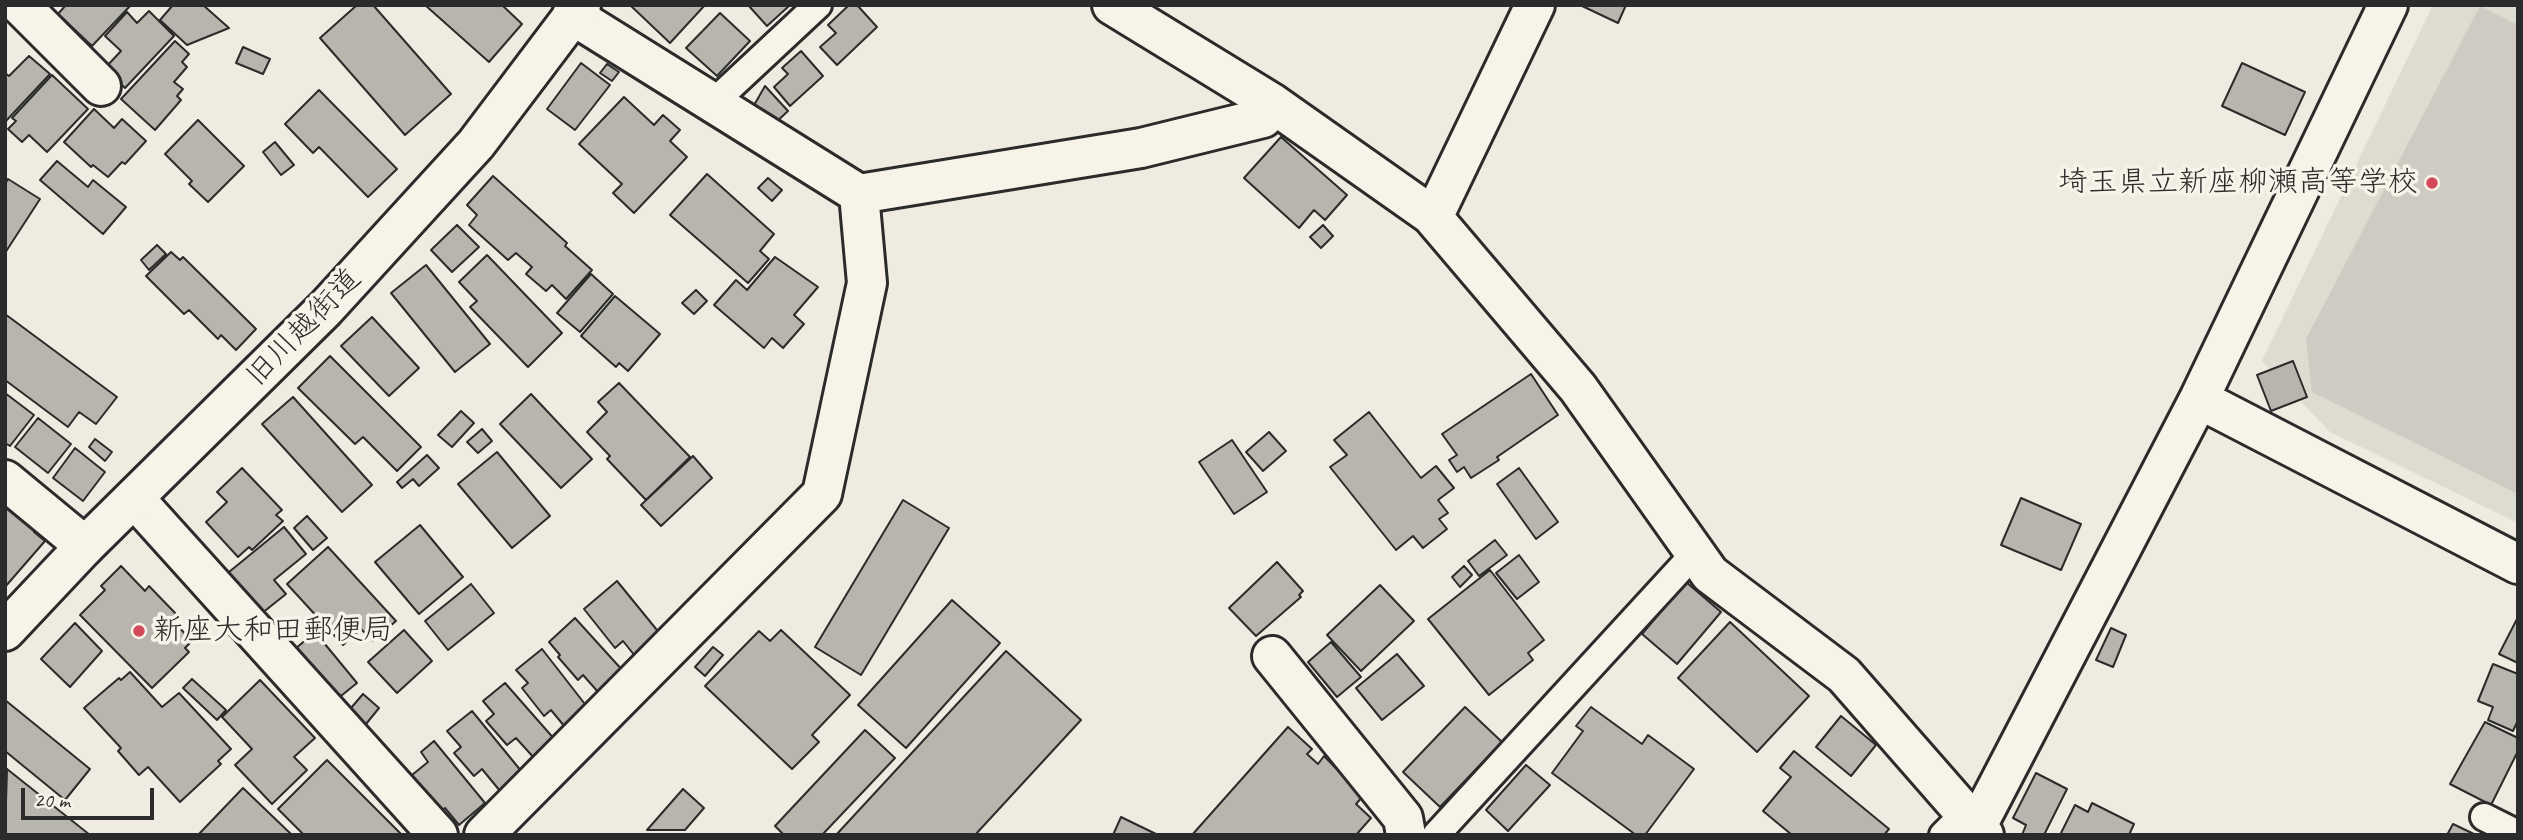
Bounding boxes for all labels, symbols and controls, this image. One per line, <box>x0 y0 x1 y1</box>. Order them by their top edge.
place label: 埼玉県立新座柳瀬高等学校 <box>2058 165 2418 201</box>
marker: 埼玉県立新座柳瀬高等学校 <box>2424 175 2440 191</box>
street label: 旧川越街道 <box>239 262 369 394</box>
place label: 新座大和田郵便局 <box>153 613 393 649</box>
marker: 新座大和田郵便局 <box>131 623 147 639</box>
scale bar <box>24 774 158 818</box>
text: 20 m <box>34 787 70 813</box>

